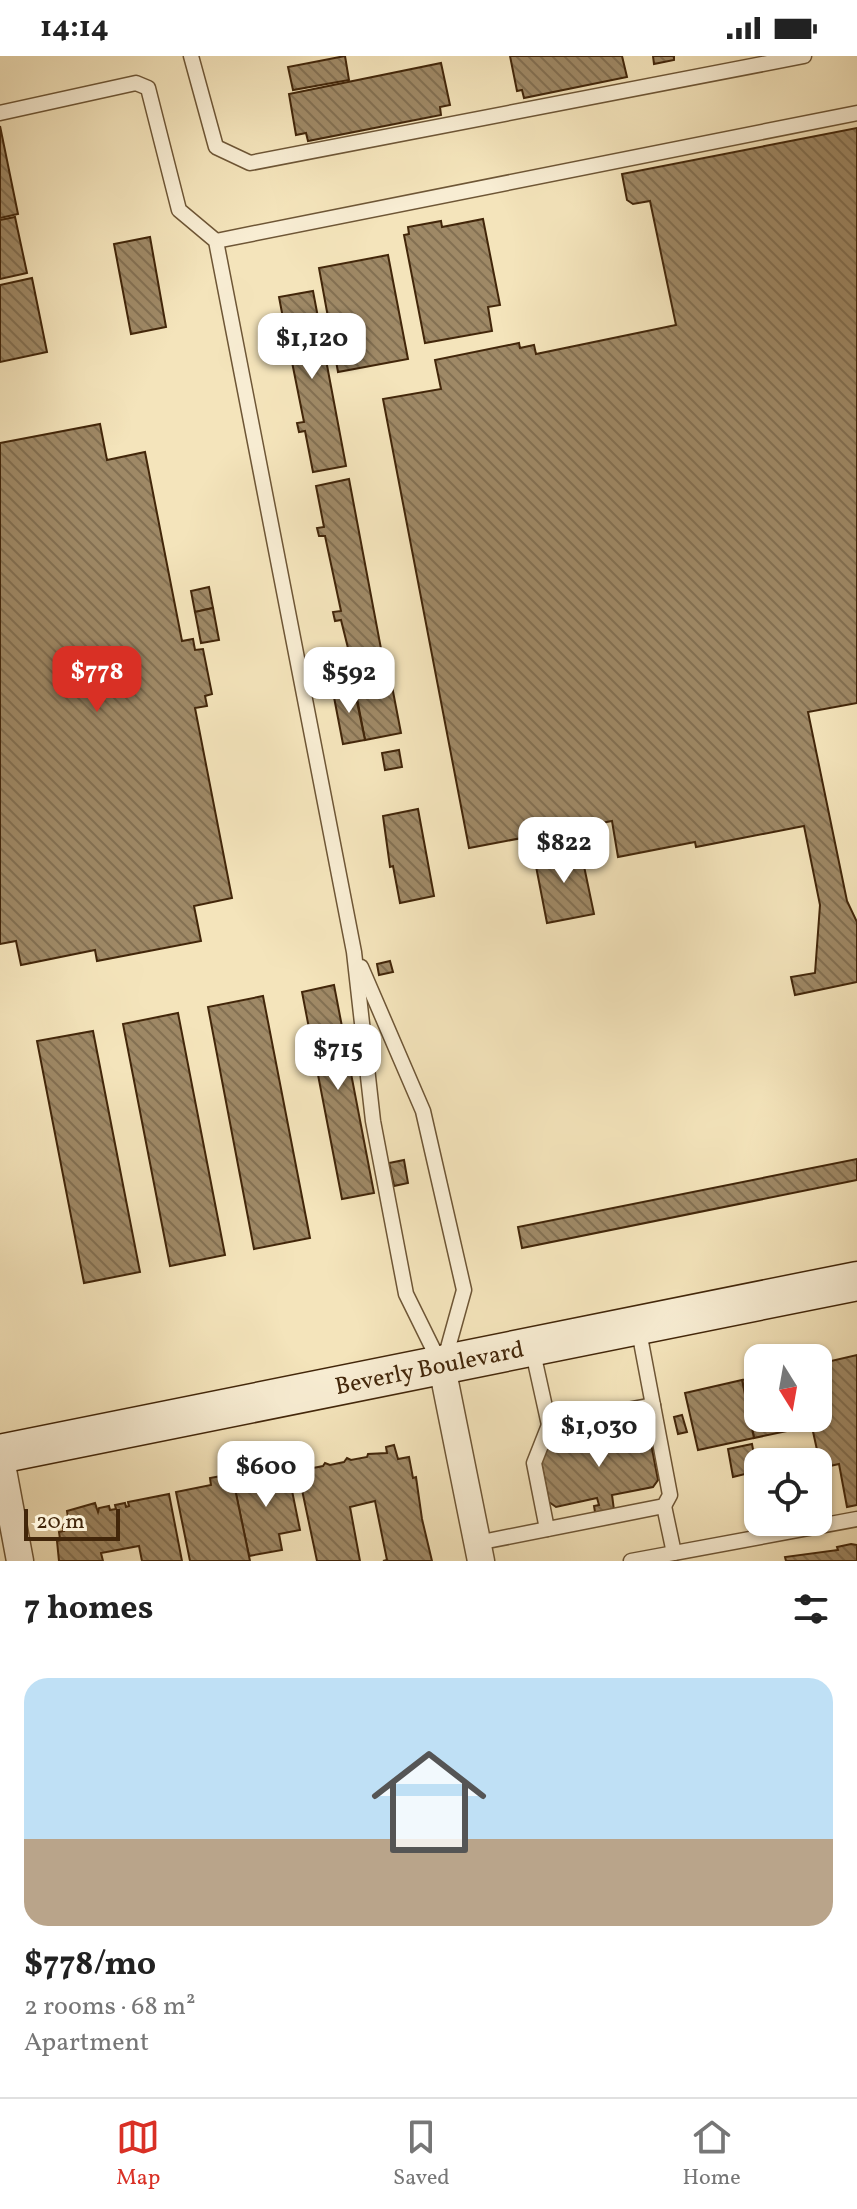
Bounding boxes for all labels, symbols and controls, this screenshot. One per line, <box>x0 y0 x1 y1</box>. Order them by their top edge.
text: 14:14 <box>40 7 109 49</box>
pin: $1,120 <box>247 313 377 381</box>
text: $1,120 <box>276 321 348 357</box>
pin: $778 <box>50 646 144 714</box>
pin: $592 <box>302 647 396 715</box>
text: $778 <box>70 654 124 690</box>
text: $592 <box>322 655 376 691</box>
pin: $822 <box>517 817 611 885</box>
text: $822 <box>536 825 592 861</box>
pin: $715 <box>291 1024 385 1092</box>
text: $715 <box>313 1032 363 1068</box>
street label: Beverly Boulevard <box>332 1334 527 1405</box>
north arrow <box>744 1344 832 1432</box>
map controls <box>744 1344 832 1536</box>
pin: $1,030 <box>534 1401 664 1469</box>
text: $1,030 <box>560 1409 638 1445</box>
pin: $600 <box>219 1441 313 1509</box>
button: locate <box>744 1448 832 1536</box>
text: $600 <box>235 1449 297 1485</box>
scale bar <box>24 1505 120 1541</box>
text: 20 m <box>36 1507 85 1538</box>
text: 7 homes <box>24 1586 153 1633</box>
icon: filters <box>789 1587 833 1631</box>
icon: home <box>357 1730 501 1874</box>
text: $778/mo <box>24 1942 156 1989</box>
text: 2 rooms · 68 m² <box>24 1989 196 2025</box>
text: Apartment <box>24 2025 149 2061</box>
tab: Map <box>116 2115 160 2194</box>
tab: Saved <box>393 2115 450 2194</box>
tab: Home <box>682 2115 741 2194</box>

